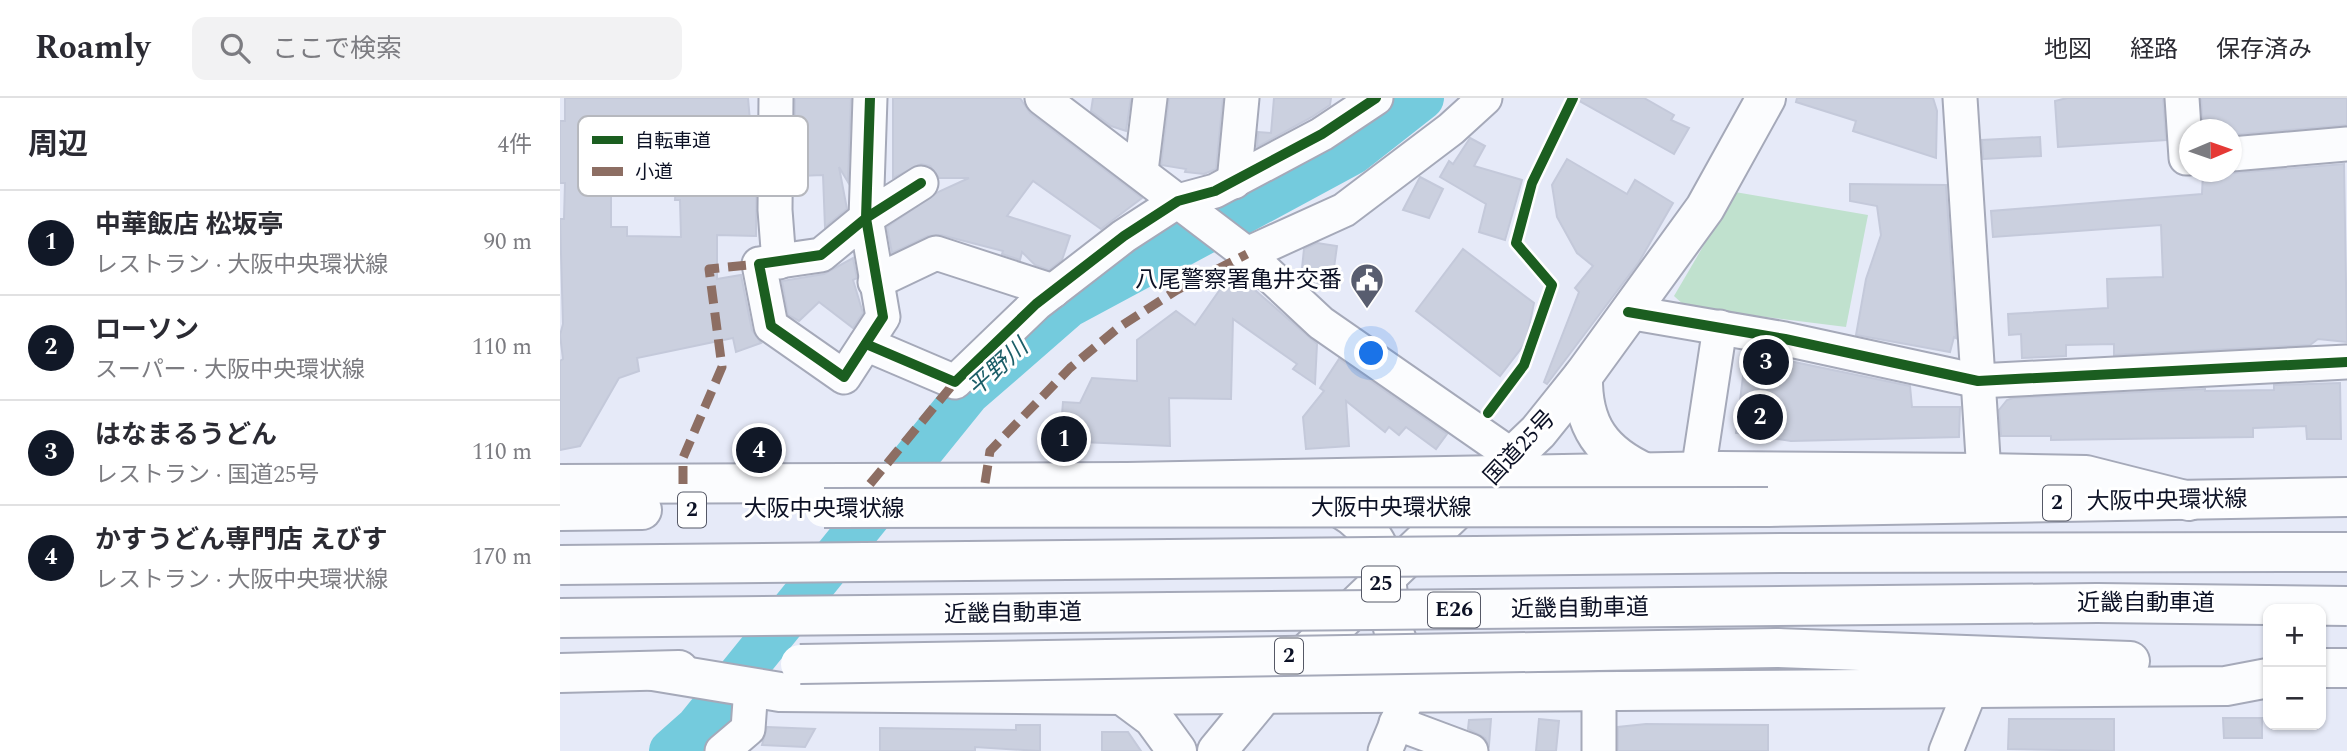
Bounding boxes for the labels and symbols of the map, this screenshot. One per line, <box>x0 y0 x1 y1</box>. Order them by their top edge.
legend <box>578 116 808 196</box>
north arrow <box>2179 119 2242 182</box>
text: 自転車道 <box>635 127 711 156</box>
text: 小道 <box>635 158 673 187</box>
public building icon: 八尾警察署亀井交番 <box>1348 261 1386 310</box>
place label: 八尾警察署亀井交番 <box>1135 263 1342 298</box>
water label: 平野川 <box>959 329 1039 405</box>
your location <box>1354 336 1388 370</box>
pin: 3 <box>1743 336 1789 388</box>
pin: 2 <box>1737 391 1783 443</box>
street label: 国道25号 <box>1476 402 1564 494</box>
pin: 1 <box>1041 413 1087 465</box>
pin: 4 <box>736 424 782 476</box>
street label: 大阪中央環状線 <box>2086 482 2248 520</box>
road number: 2 <box>2043 486 2071 520</box>
street label: 大阪中央環状線 <box>1311 491 1472 526</box>
road number: 2 <box>678 492 706 528</box>
street label: 大阪中央環状線 <box>744 492 905 527</box>
road number: 25 <box>1362 566 1400 602</box>
street label: 近畿自動車道 <box>2077 586 2215 621</box>
street label: 近畿自動車道 <box>1511 590 1649 628</box>
road number: E26 <box>1428 592 1480 628</box>
street label: 近畿自動車道 <box>944 595 1082 633</box>
road number: 2 <box>1275 638 1303 674</box>

